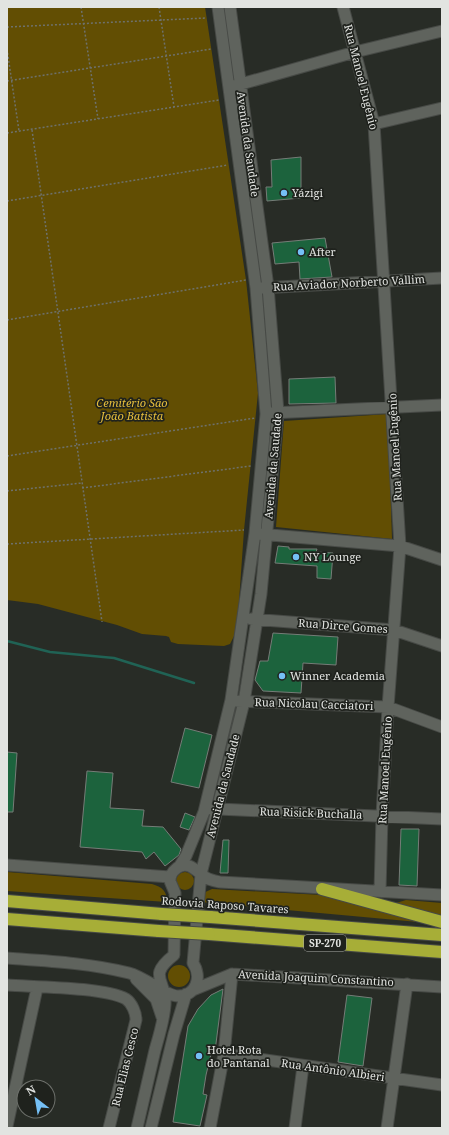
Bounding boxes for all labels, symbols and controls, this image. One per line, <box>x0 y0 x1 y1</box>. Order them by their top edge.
street label: Rua Manoel Eugênio <box>341 23 382 131</box>
street label: Avenida da Saudade <box>234 90 263 198</box>
place label: Yázigi <box>291 185 323 200</box>
marker: Yázigi <box>279 188 289 198</box>
place label: After <box>309 244 337 259</box>
marker: After <box>296 247 306 257</box>
street label: Rua Aviador Norberto Vallim <box>273 271 426 294</box>
street label: Rua Manoel Eugênio <box>384 393 405 501</box>
park label: Cemitério São João Batista <box>96 395 168 423</box>
street label: Avenida da Saudade <box>260 412 285 520</box>
place label: NY Lounge <box>304 549 361 564</box>
marker: NY Lounge <box>291 552 301 562</box>
street label: Rua Dirce Gomes <box>298 615 388 636</box>
place label: Winner Academia <box>290 668 385 683</box>
marker: Winner Academia <box>277 671 287 681</box>
street label: Rua Nicolau Cacciatori <box>254 694 374 713</box>
street label: Rua Manoel Eugênio <box>374 716 395 824</box>
street label: Avenida da Saudade <box>202 732 243 839</box>
street label: Rua Risick Buchalla <box>259 803 363 822</box>
street label: Rodovia Raposo Tavares <box>161 893 289 916</box>
road number: SP-270 <box>304 935 346 951</box>
street label: Avenida Joaquim Constantino <box>238 966 394 989</box>
street label: Rua Elias Cesco <box>108 1026 142 1108</box>
place label: Hotel Rota do Pantanal <box>207 1042 270 1070</box>
marker: Hotel Rota do Pantanal <box>194 1051 204 1061</box>
street label: Rua Antônio Albieri <box>280 1055 386 1084</box>
north arrow <box>16 1079 56 1119</box>
text: N <box>23 1081 38 1099</box>

